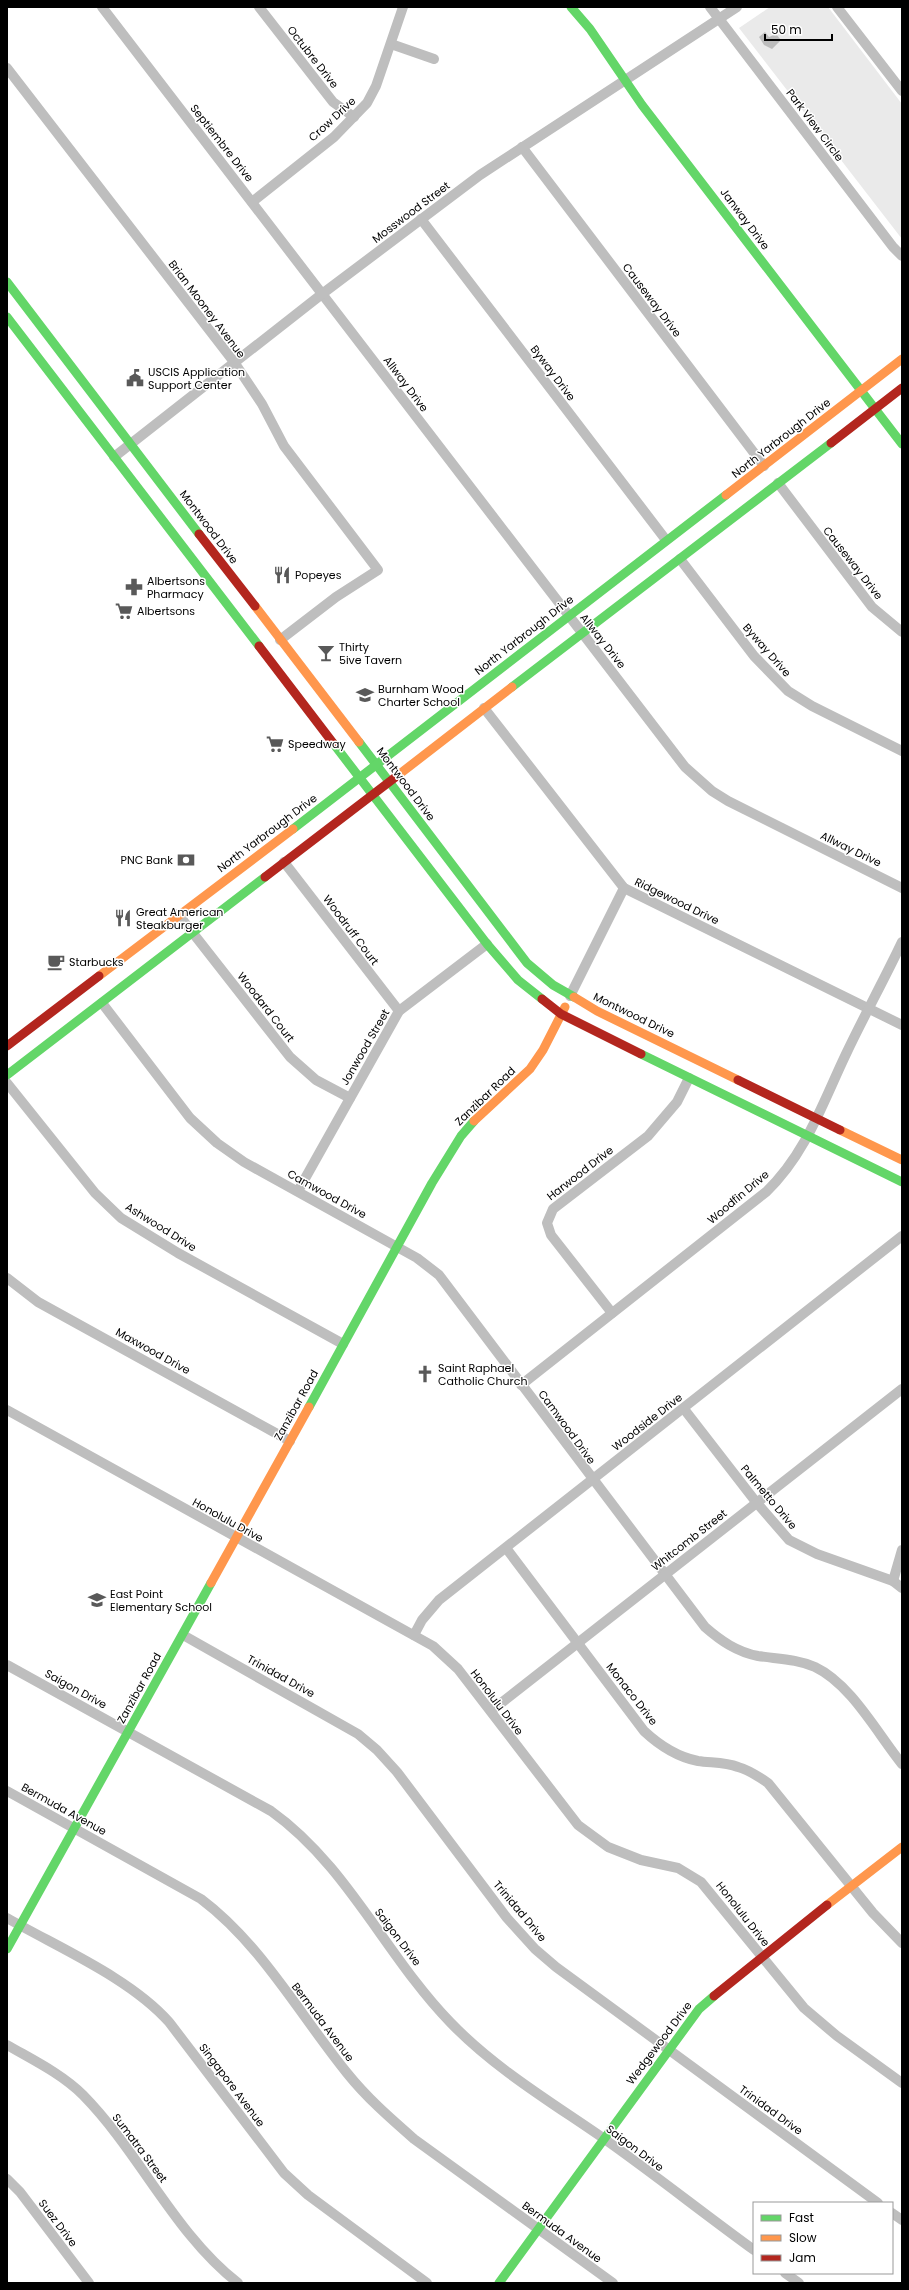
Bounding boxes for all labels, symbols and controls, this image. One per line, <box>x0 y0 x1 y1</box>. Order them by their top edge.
scale bar <box>765 16 832 42</box>
text: 50 m <box>771 21 802 38</box>
street label: Octubre Drive <box>284 22 343 92</box>
street label: Park View Circle <box>782 85 848 165</box>
street label: Crow Drive <box>305 93 359 145</box>
street label: Septiembre Drive <box>187 101 257 185</box>
street label: Mosswood Street <box>369 177 453 247</box>
street label: Janway Drive <box>717 185 774 253</box>
street label: Brian Mooney Avenue <box>165 257 249 361</box>
street label: Causeway Drive <box>619 260 685 340</box>
street label: Byway Drive <box>527 342 579 404</box>
street label: Allway Drive <box>380 353 432 415</box>
place label: USCIS Application Support Center <box>148 364 245 393</box>
public building icon: USCIS Application Support Center <box>125 368 145 388</box>
street label: North Yarbrough Drive <box>728 394 834 482</box>
street label: Montwood Drive <box>176 487 242 567</box>
street label: Causeway Drive <box>819 523 887 603</box>
restaurant icon: Popeyes <box>272 565 292 585</box>
place label: Popeyes <box>295 567 342 583</box>
place label: Albertsons Pharmacy <box>147 573 205 602</box>
pharmacy icon: Albertsons Pharmacy <box>124 577 144 597</box>
street label: North Yarbrough Drive <box>471 591 577 679</box>
supermarket icon: Albertsons <box>114 601 134 621</box>
place label: Albertsons <box>137 603 195 619</box>
street label: Allway Drive <box>576 610 630 672</box>
street label: Byway Drive <box>739 620 795 680</box>
place label: Thirty 5ive Tavern <box>339 639 402 668</box>
bar icon: Thirty 5ive Tavern <box>316 643 336 663</box>
place label: Burnham Wood Charter School <box>378 681 464 710</box>
school or university icon: Burnham Wood Charter School <box>355 685 375 705</box>
supermarket icon: Speedway <box>265 734 285 754</box>
place label: Speedway <box>288 736 346 752</box>
street label: Montwood Drive <box>373 744 439 824</box>
street label: North Yarbrough Drive <box>214 790 320 876</box>
street label: Allway Drive <box>818 827 884 871</box>
bank icon: PNC Bank <box>176 850 196 870</box>
place label: PNC Bank <box>121 852 173 868</box>
street label: Ridgewood Drive <box>632 874 722 928</box>
street label: Woodruff Court <box>319 892 383 968</box>
place label: Great American Steakburger <box>136 904 223 933</box>
restaurant icon: Great American Steakburger <box>113 908 133 928</box>
cafe icon: Starbucks <box>46 952 66 972</box>
place label: Starbucks <box>69 954 124 970</box>
street label: Woodard Court <box>234 969 298 1045</box>
street label: Montwood Drive <box>591 988 677 1042</box>
street label: Jonwood Street <box>337 1006 393 1088</box>
street label: Zanzibar Road <box>451 1063 519 1129</box>
street label: Harwood Drive <box>543 1142 617 1204</box>
street label: Camwood Drive <box>285 1166 370 1222</box>
street label: Woodfin Drive <box>704 1166 772 1228</box>
street label: Ashwood Drive <box>122 1199 200 1255</box>
street label: Maxwood Drive <box>113 1324 193 1378</box>
place label: Saint Raphael Catholic Church <box>438 1360 527 1389</box>
church icon: Saint Raphael Catholic Church <box>415 1364 435 1384</box>
street label: Zanzibar Road <box>270 1367 322 1443</box>
street label: Camwood Drive <box>535 1387 600 1468</box>
street label: Woodside Drive <box>608 1389 686 1455</box>
street label: Palmetto Drive <box>737 1461 801 1533</box>
street label: Honolulu Drive <box>190 1494 266 1546</box>
street label: Whitcomb Street <box>648 1505 730 1575</box>
place label: East Point Elementary School <box>110 1586 212 1615</box>
school or university icon: East Point Elementary School <box>87 1590 107 1610</box>
street label: Zanzibar Road <box>113 1650 165 1726</box>
street label: Trinidad Drive <box>244 1651 318 1701</box>
street label: Monaco Drive <box>603 1659 662 1729</box>
street label: Saigon Drive <box>42 1665 110 1713</box>
street label: Honolulu Drive <box>467 1666 527 1738</box>
street label: Bermuda Avenue <box>19 1779 110 1839</box>
street label: Trinidad Drive <box>490 1877 550 1945</box>
street label: Honolulu Drive <box>712 1878 774 1950</box>
street label: Saigon Drive <box>371 1905 425 1969</box>
street label: Bermuda Avenue <box>288 1979 358 2065</box>
street label: Wedgewood Drive <box>622 1998 696 2088</box>
street label: Singapore Avenue <box>195 2040 269 2130</box>
street label: Trinidad Drive <box>736 2081 806 2139</box>
street label: Sumatra Street <box>109 2110 171 2186</box>
street label: Saigon Drive <box>603 2121 667 2175</box>
street label: Suez Drive <box>35 2196 81 2250</box>
street label: Bermuda Avenue <box>519 2198 605 2267</box>
legend <box>753 2202 893 2274</box>
text: Fast <box>789 2209 814 2226</box>
text: Slow <box>789 2229 817 2246</box>
text: Jam <box>789 2249 816 2266</box>

